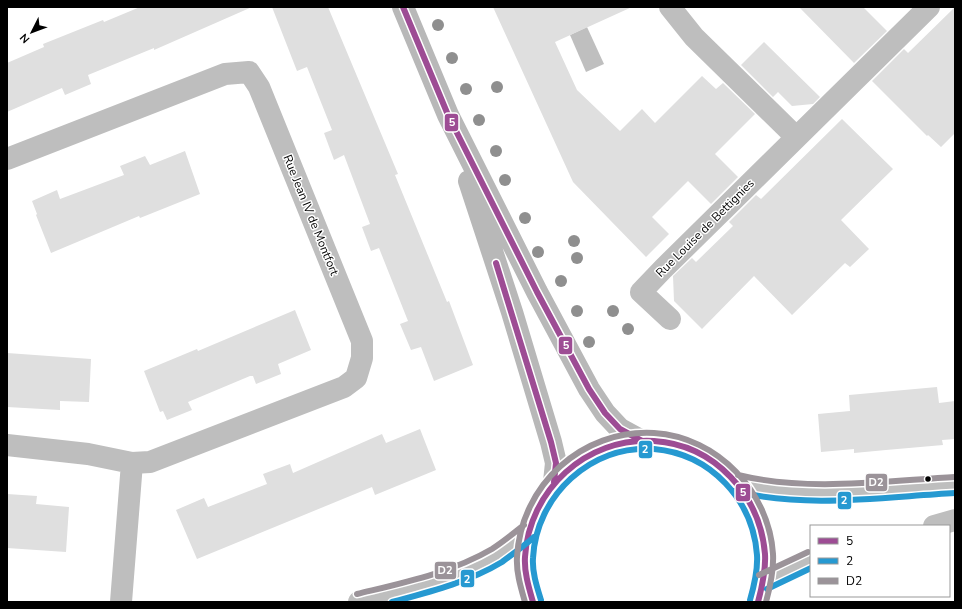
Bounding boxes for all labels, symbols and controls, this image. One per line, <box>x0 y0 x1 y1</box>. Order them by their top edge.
north arrow <box>12 12 52 52</box>
text: N <box>17 30 33 46</box>
line badge: 5 <box>444 113 459 132</box>
text: 5 <box>449 115 456 130</box>
street label: Rue Jean IV de Montfort <box>279 152 343 279</box>
street label: Rue Louise de Bettignies <box>652 175 758 281</box>
line badge: 5 <box>558 336 573 355</box>
text: 5 <box>563 338 570 353</box>
line badge: 2 <box>638 440 653 459</box>
text: 2 <box>642 442 649 457</box>
line badge: D2 <box>865 473 888 492</box>
unlabelled marker <box>923 474 933 484</box>
text: D2 <box>869 475 884 490</box>
line badge: 5 <box>735 483 751 502</box>
text: 5 <box>740 485 747 500</box>
line badge: 2 <box>837 491 852 510</box>
text: 2 <box>841 493 848 508</box>
legend <box>810 525 950 597</box>
text: 5 <box>846 533 853 549</box>
text: 2 <box>846 553 853 569</box>
line badge: D2 <box>434 561 457 580</box>
text: D2 <box>438 563 453 578</box>
line badge: 2 <box>460 569 475 588</box>
text: 2 <box>464 572 471 587</box>
text: D2 <box>846 573 862 589</box>

